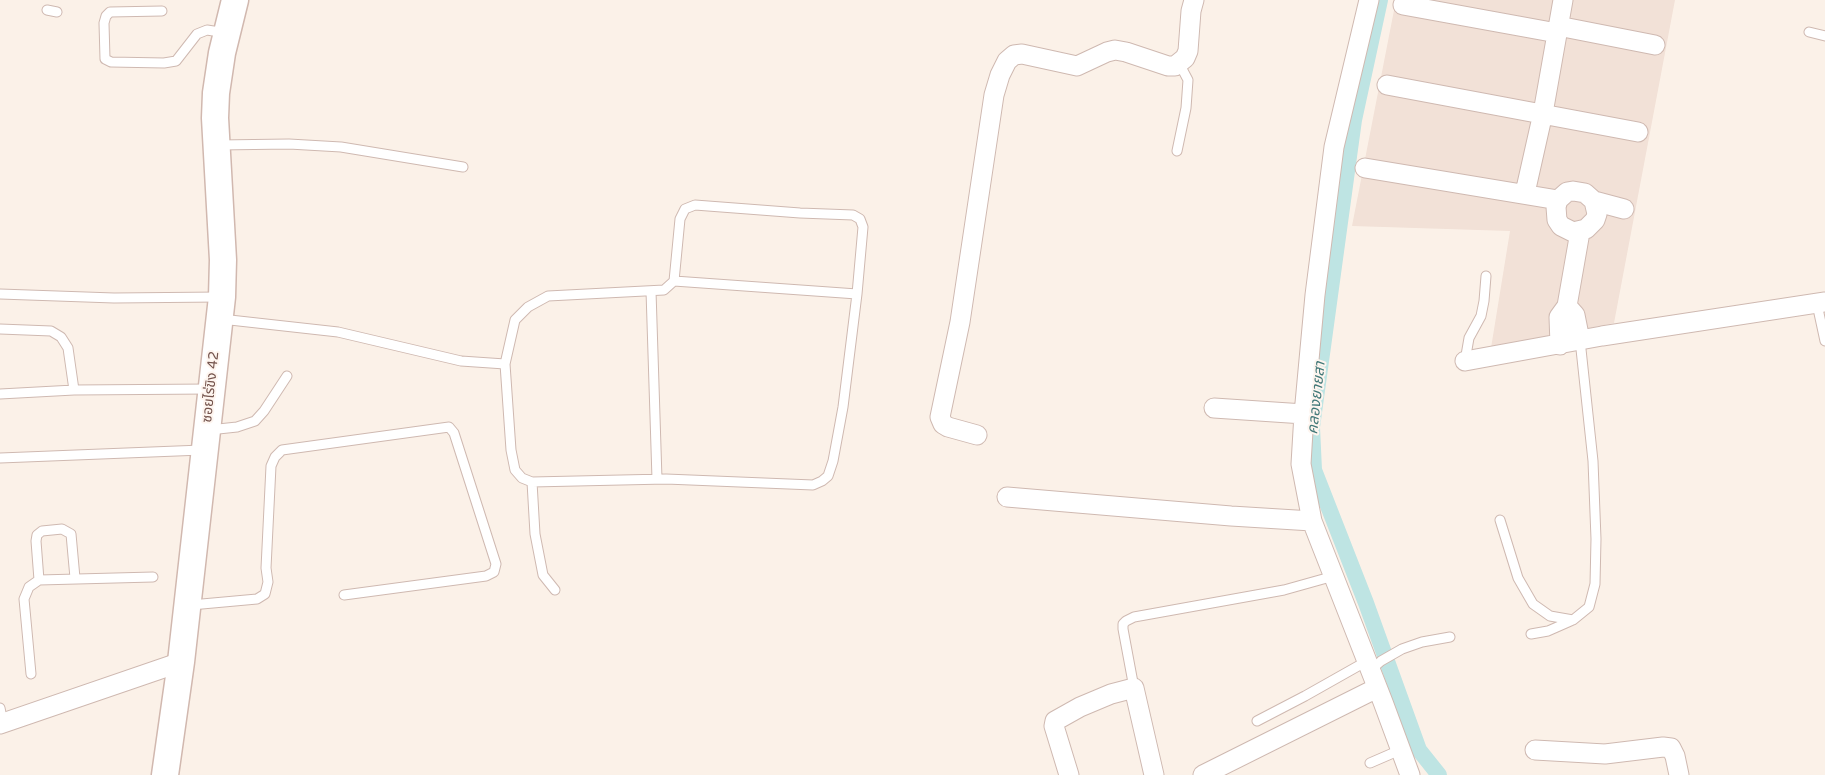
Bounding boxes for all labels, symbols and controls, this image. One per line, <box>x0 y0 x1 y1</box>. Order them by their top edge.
street label: ซอยไร่ขิง 42 <box>199 351 223 423</box>
water label: คลองยายสา <box>1304 361 1330 435</box>

